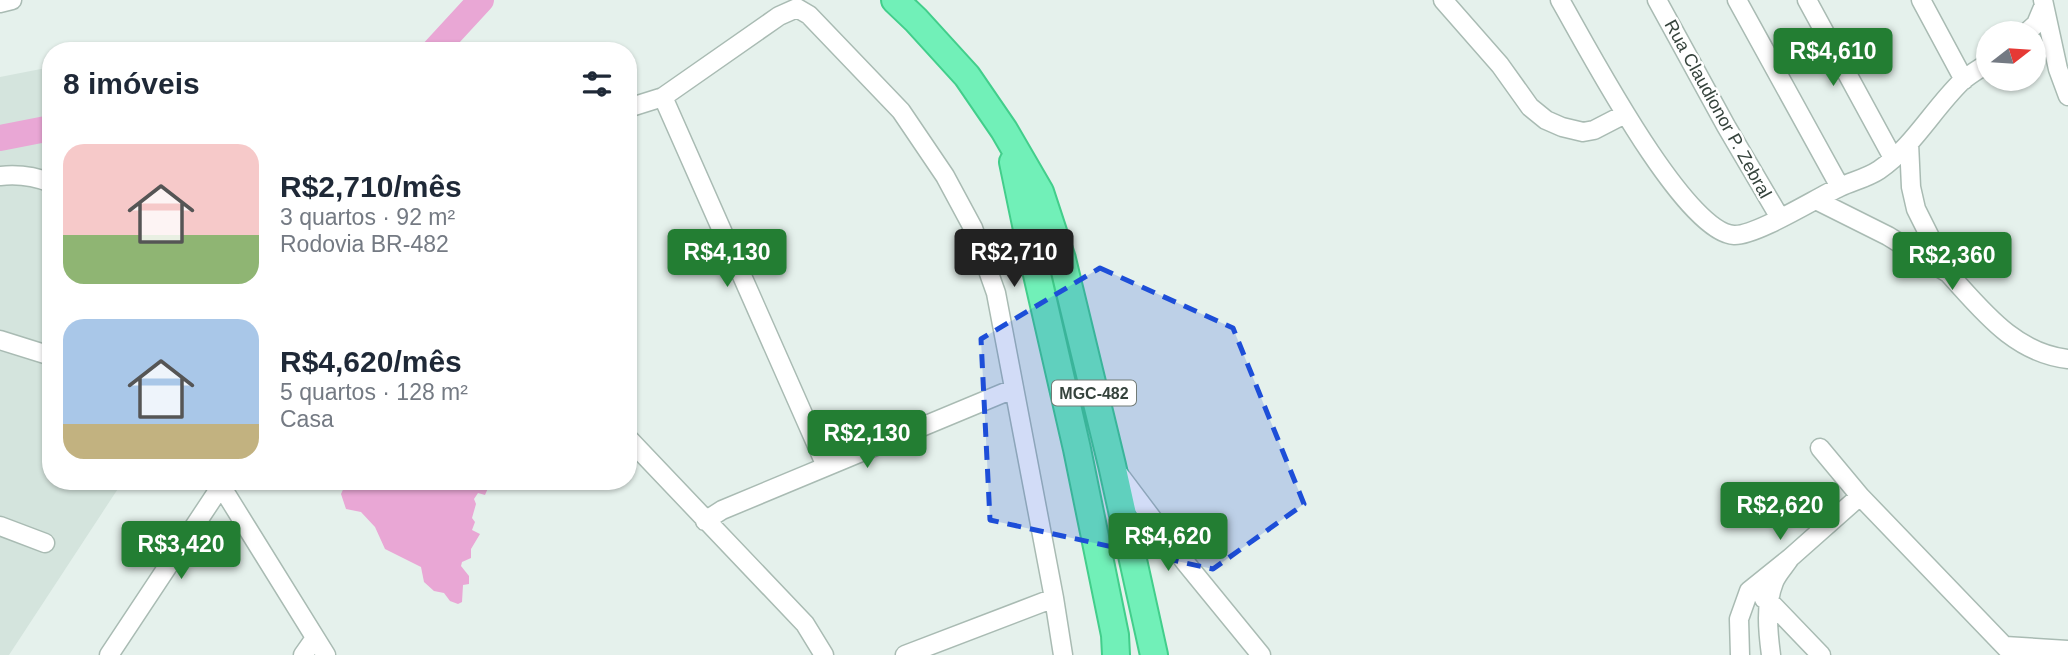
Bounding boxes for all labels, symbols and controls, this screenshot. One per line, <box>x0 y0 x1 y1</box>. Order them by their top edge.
street label: Rua Claudionor P. Zebral <box>1661 16 1775 202</box>
north arrow <box>1976 21 2046 91</box>
map controls <box>1976 21 2046 91</box>
pin: R$4,610 <box>1768 28 1898 88</box>
text: R$4,610 <box>1790 38 1876 64</box>
icon: filters <box>578 65 616 103</box>
text: 8 imóveis <box>63 67 200 100</box>
text: R$2,710/mês <box>280 170 462 203</box>
icon: home <box>119 172 203 256</box>
text: 3 quartos · 92 m² <box>280 204 455 230</box>
pin: R$4,130 <box>662 230 792 289</box>
pin: R$2,710 <box>949 230 1079 289</box>
text: Rodovia BR-482 <box>280 231 449 257</box>
pin: R$2,360 <box>1887 232 2017 292</box>
text: R$4,130 <box>684 239 770 265</box>
text: R$2,710 <box>971 239 1057 265</box>
text: R$2,360 <box>1909 242 1995 268</box>
text: R$4,620/mês <box>280 345 462 378</box>
icon: home <box>119 347 203 431</box>
text: 5 quartos · 128 m² <box>280 379 468 405</box>
road number: MGC-482 <box>1052 380 1136 406</box>
text: Casa <box>280 406 334 432</box>
pin: R$2,130 <box>802 410 932 470</box>
text: R$2,130 <box>824 420 910 446</box>
pin: R$2,620 <box>1715 482 1845 542</box>
text: R$2,620 <box>1737 492 1823 518</box>
pin: R$4,620 <box>1103 514 1233 573</box>
pin: R$3,420 <box>116 522 246 581</box>
text: R$4,620 <box>1125 523 1211 549</box>
text: R$3,420 <box>138 531 224 557</box>

